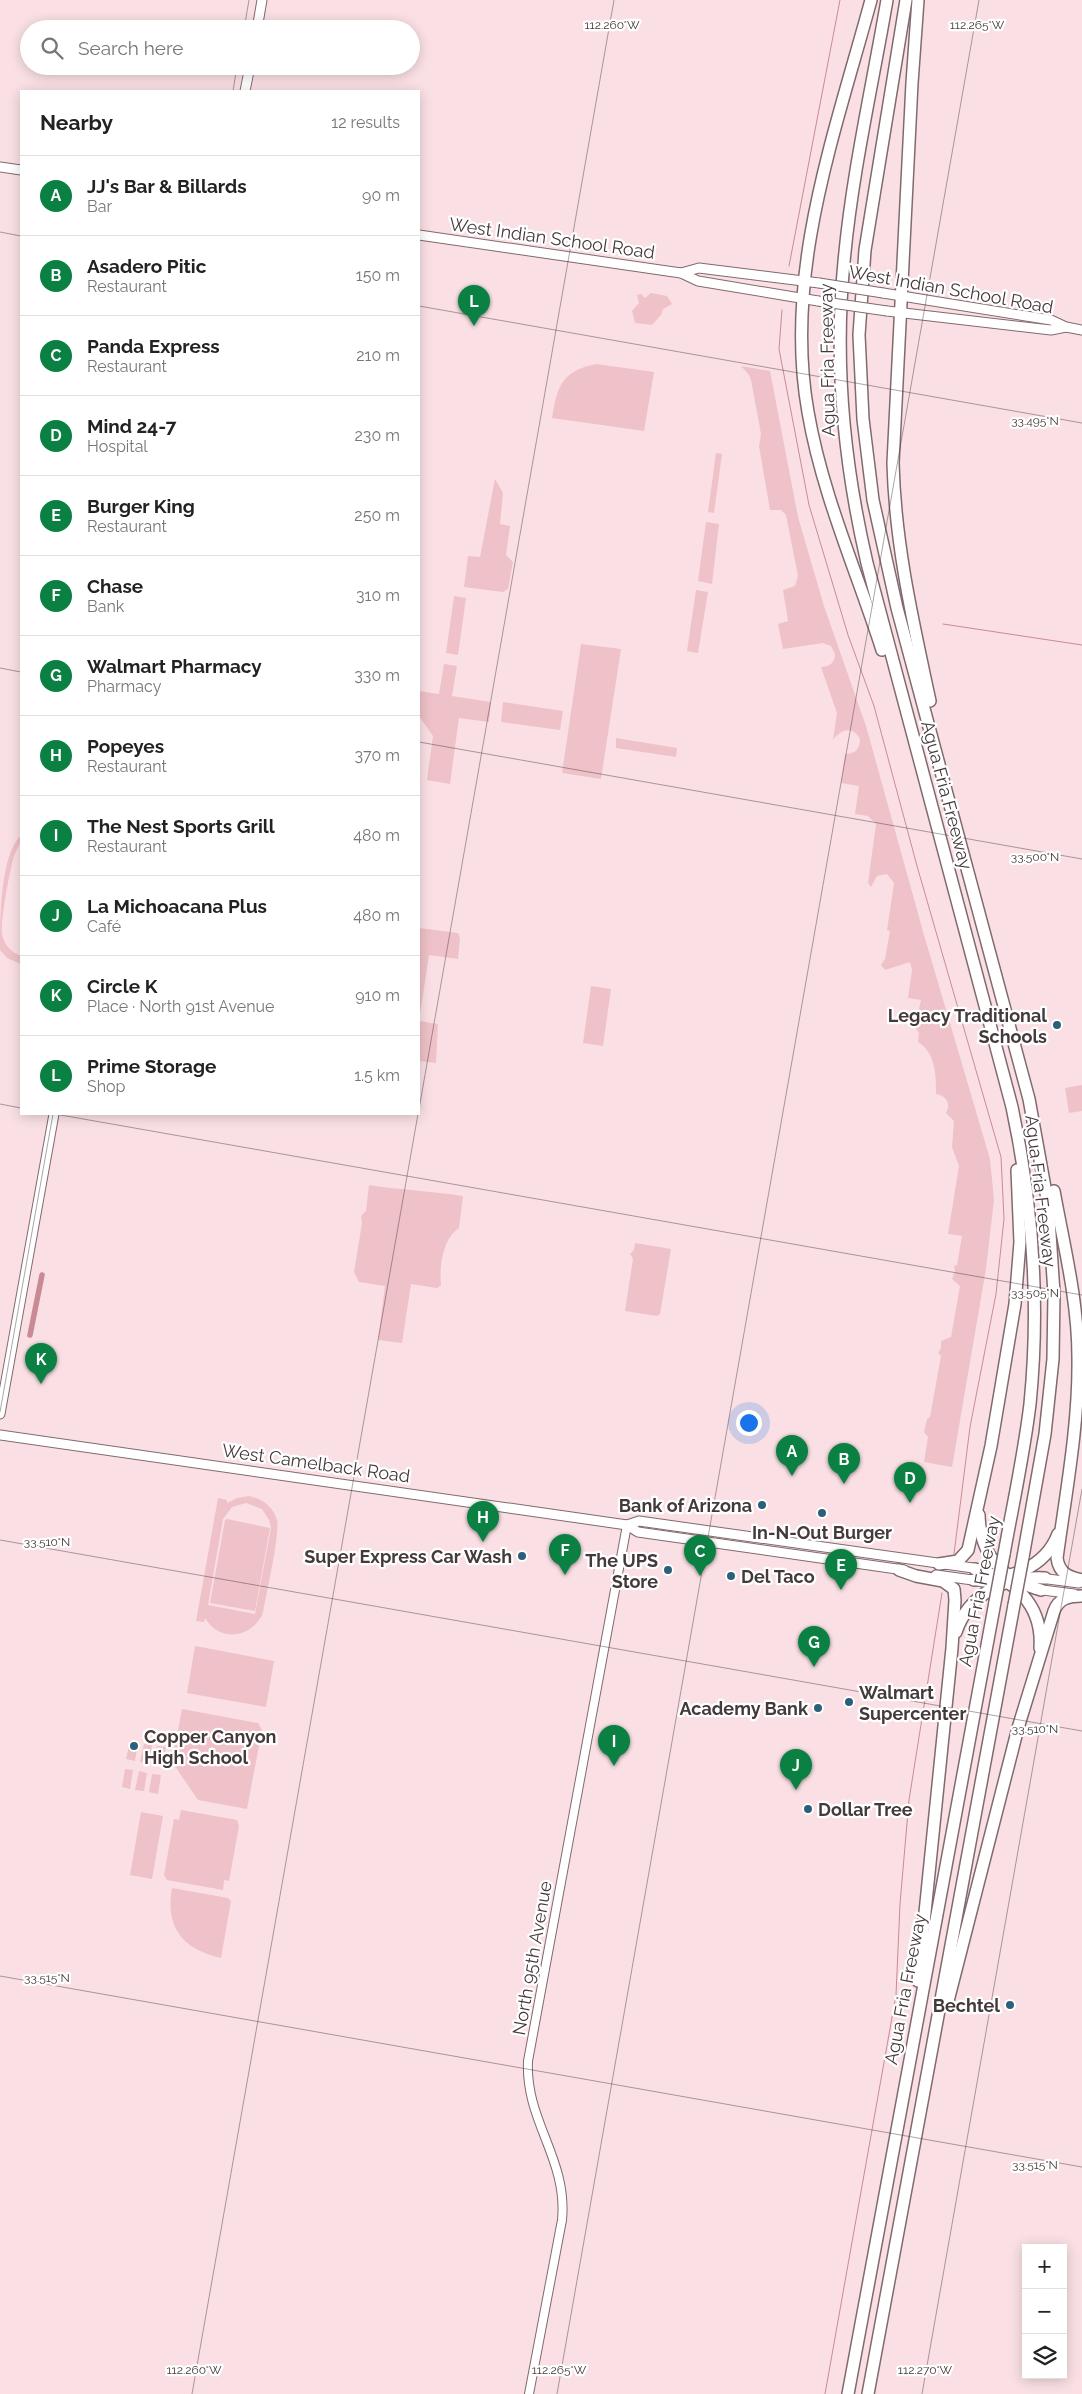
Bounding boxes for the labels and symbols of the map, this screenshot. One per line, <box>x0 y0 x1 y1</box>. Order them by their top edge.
text: 112.260°W <box>584 18 640 32</box>
text: 112.265°W <box>950 18 1005 32</box>
street label: West Indian School Road <box>448 213 656 263</box>
street label: West Indian School Road <box>847 261 1055 317</box>
street label: Agua Fria Freeway <box>815 283 839 437</box>
pin: L <box>458 285 490 326</box>
text: 33.495°N <box>1011 414 1059 428</box>
street label: Agua Fria Freeway <box>917 718 977 872</box>
text: 33.500°N <box>1011 850 1059 864</box>
place label: Legacy Traditional Schools <box>888 1005 1047 1047</box>
marker: Legacy Traditional Schools <box>1051 1019 1063 1031</box>
street label: Agua Fria Freeway <box>1021 1114 1061 1269</box>
text: 33.505°N <box>1011 1286 1059 1300</box>
pin: K <box>25 1343 57 1384</box>
your location <box>736 1410 762 1436</box>
pin: A <box>776 1435 808 1476</box>
street label: West Camelback Road <box>221 1439 411 1487</box>
pin: B <box>828 1443 860 1484</box>
pin: D <box>894 1462 926 1503</box>
place label: Bank of Arizona <box>619 1495 752 1516</box>
marker: Bank of Arizona <box>756 1499 768 1511</box>
pin: H <box>467 1501 499 1542</box>
marker: In-N-Out Burger <box>816 1507 828 1519</box>
street label: Agua Fria Freeway <box>954 1514 1004 1668</box>
place label: In-N-Out Burger <box>752 1522 892 1543</box>
pin: F <box>549 1534 581 1575</box>
text: 33.510°N <box>24 1535 70 1549</box>
pin: C <box>684 1535 716 1576</box>
place label: Super Express Car Wash <box>304 1546 512 1567</box>
pin: E <box>825 1549 857 1590</box>
marker: Super Express Car Wash <box>516 1550 528 1562</box>
place label: The UPS Store <box>585 1550 658 1592</box>
marker: The UPS Store <box>662 1564 674 1576</box>
place label: Del Taco <box>741 1566 815 1587</box>
marker: Del Taco <box>725 1570 737 1582</box>
pin: G <box>798 1626 830 1667</box>
place label: Walmart Supercenter <box>859 1682 966 1724</box>
marker: Walmart Supercenter <box>843 1696 855 1708</box>
place label: Academy Bank <box>679 1698 809 1719</box>
marker: Academy Bank <box>812 1702 824 1714</box>
text: 33.510°N <box>1012 1722 1058 1736</box>
pin: I <box>598 1725 630 1766</box>
place label: Copper Canyon High School <box>144 1726 276 1768</box>
marker: Copper Canyon High School <box>128 1740 140 1752</box>
pin: J <box>780 1749 812 1790</box>
place label: Dollar Tree <box>818 1799 913 1820</box>
marker: Dollar Tree <box>802 1803 814 1815</box>
street label: North 95th Avenue <box>508 1879 556 2037</box>
street label: Agua Fria Freeway <box>880 1912 930 2066</box>
text: 33.515°N <box>24 1971 70 1985</box>
place label: Bechtel <box>933 1995 1000 2016</box>
marker: Bechtel <box>1004 1999 1016 2011</box>
text: 33.515°N <box>1012 2158 1058 2172</box>
text: 112.260°W <box>166 2363 222 2377</box>
text: 112.265°W <box>532 2363 587 2377</box>
text: 112.270°W <box>898 2363 953 2377</box>

